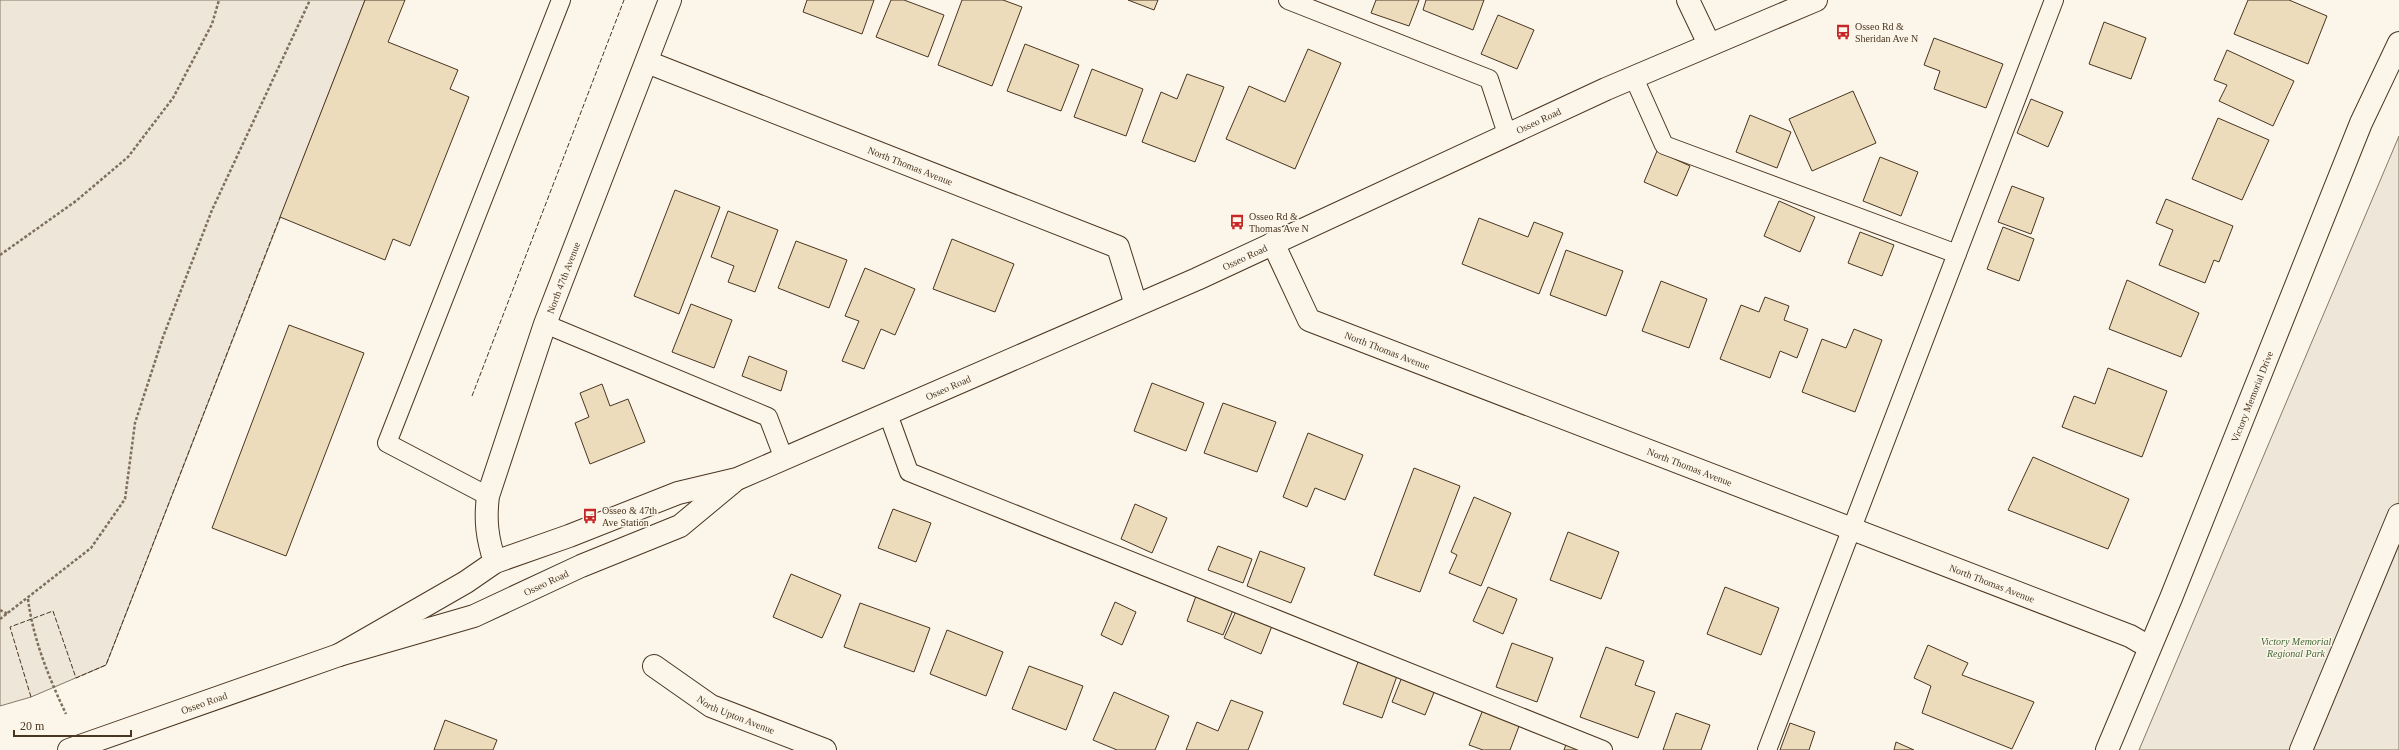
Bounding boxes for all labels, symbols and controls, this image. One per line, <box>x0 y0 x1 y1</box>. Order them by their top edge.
place label: Osseo Rd & Sheridan Ave N <box>1855 21 1918 44</box>
bus stop icon: Osseo Rd & Sheridan Ave N <box>1834 23 1852 41</box>
street label: Osseo Road <box>1514 105 1563 136</box>
street label: North Thomas Avenue <box>866 144 955 187</box>
place label: Osseo Rd & Thomas Ave N <box>1249 211 1309 234</box>
bus stop icon: Osseo Rd & Thomas Ave N <box>1228 213 1246 231</box>
street label: North 47th Avenue <box>544 240 582 315</box>
street label: Osseo Road <box>1220 242 1269 272</box>
street label: North Thomas Avenue <box>1343 329 1432 372</box>
street label: Victory Memorial Drive <box>2228 349 2275 444</box>
street label: Osseo Road <box>924 373 972 402</box>
street label: North Thomas Avenue <box>1646 445 1734 488</box>
place label: Osseo & 47th Ave Station <box>602 505 657 528</box>
bus stop icon: Osseo & 47th Ave Station <box>581 507 599 525</box>
street label: North Thomas Avenue <box>1948 562 2037 604</box>
street label: Osseo Road <box>522 567 570 598</box>
park label: Victory Memorial Regional Park <box>2261 636 2332 659</box>
street label: Osseo Road <box>179 689 228 716</box>
street label: North Upton Avenue <box>695 693 777 736</box>
scale bar <box>14 712 131 738</box>
text: 20 m <box>20 719 45 733</box>

